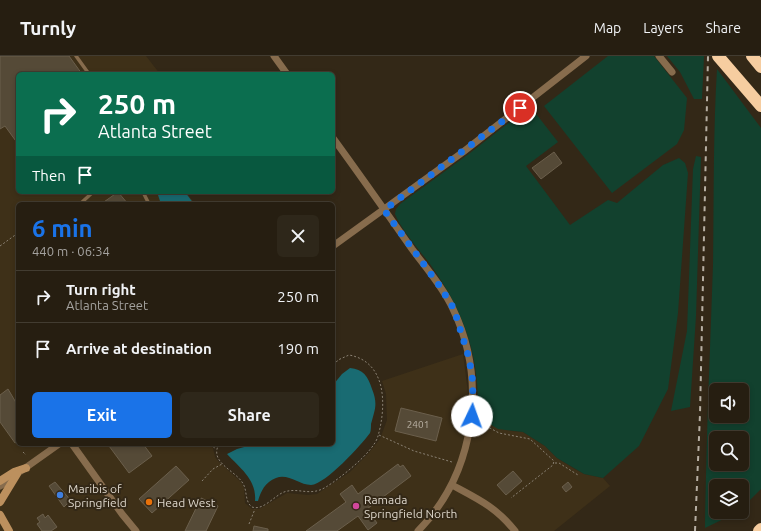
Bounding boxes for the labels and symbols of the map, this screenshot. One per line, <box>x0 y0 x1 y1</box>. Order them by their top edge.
pin <box>503 91 537 125</box>
position arrow <box>451 395 493 437</box>
house number: 2401 <box>407 419 429 430</box>
place label: Maribis of Springfield <box>68 482 127 509</box>
marker: Maribis of Springfield <box>55 490 65 500</box>
place label: Ramada Springfield North <box>364 493 457 520</box>
place label: Head West <box>157 496 216 509</box>
marker: Head West <box>144 497 154 507</box>
marker: Ramada Springfield North <box>351 501 361 511</box>

